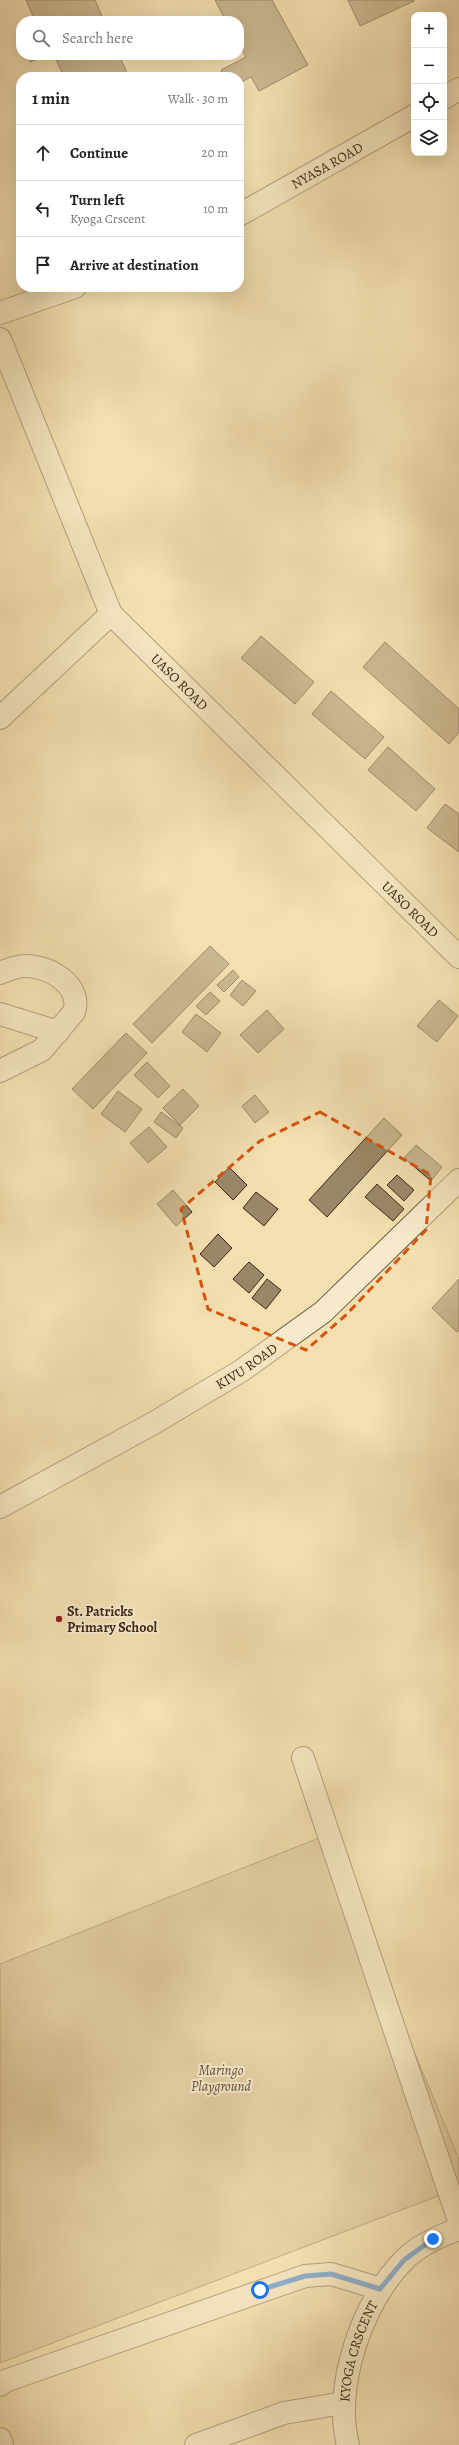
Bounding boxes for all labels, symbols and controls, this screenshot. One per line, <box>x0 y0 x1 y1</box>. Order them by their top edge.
map controls <box>411 12 447 156</box>
button: + <box>411 12 447 48</box>
search box <box>16 16 244 60</box>
icon: search <box>30 27 52 49</box>
text: Search here <box>62 28 133 48</box>
button: − <box>411 48 447 84</box>
button: locate <box>411 84 447 120</box>
text: 1 min <box>32 87 70 110</box>
text: Walk · 30 m <box>168 90 228 107</box>
button: layers <box>411 120 447 156</box>
street label: NYASA ROAD <box>288 138 367 194</box>
icon: ahead <box>32 142 54 164</box>
text: Continue <box>70 143 128 163</box>
text: 20 m <box>202 144 228 161</box>
text: Turn left <box>70 190 125 210</box>
icon: left <box>32 198 54 220</box>
text: 10 m <box>203 200 228 217</box>
text: Kyoga Crscent <box>70 210 145 227</box>
icon: arrive <box>32 254 54 276</box>
text: Arrive at destination <box>70 255 199 275</box>
street label: UASO ROAD <box>146 649 212 715</box>
street label: UASO ROAD <box>377 877 443 942</box>
street label: KIVU ROAD <box>212 1339 282 1394</box>
place label: St. Patricks Primary School <box>67 1602 158 1637</box>
marker: St. Patricks Primary School <box>54 1614 64 1624</box>
park label: Maringo Playground <box>191 2061 252 2096</box>
route end <box>424 2230 442 2248</box>
route start <box>251 2281 269 2299</box>
street label: KYOGA CRSCENT <box>335 2297 383 2403</box>

